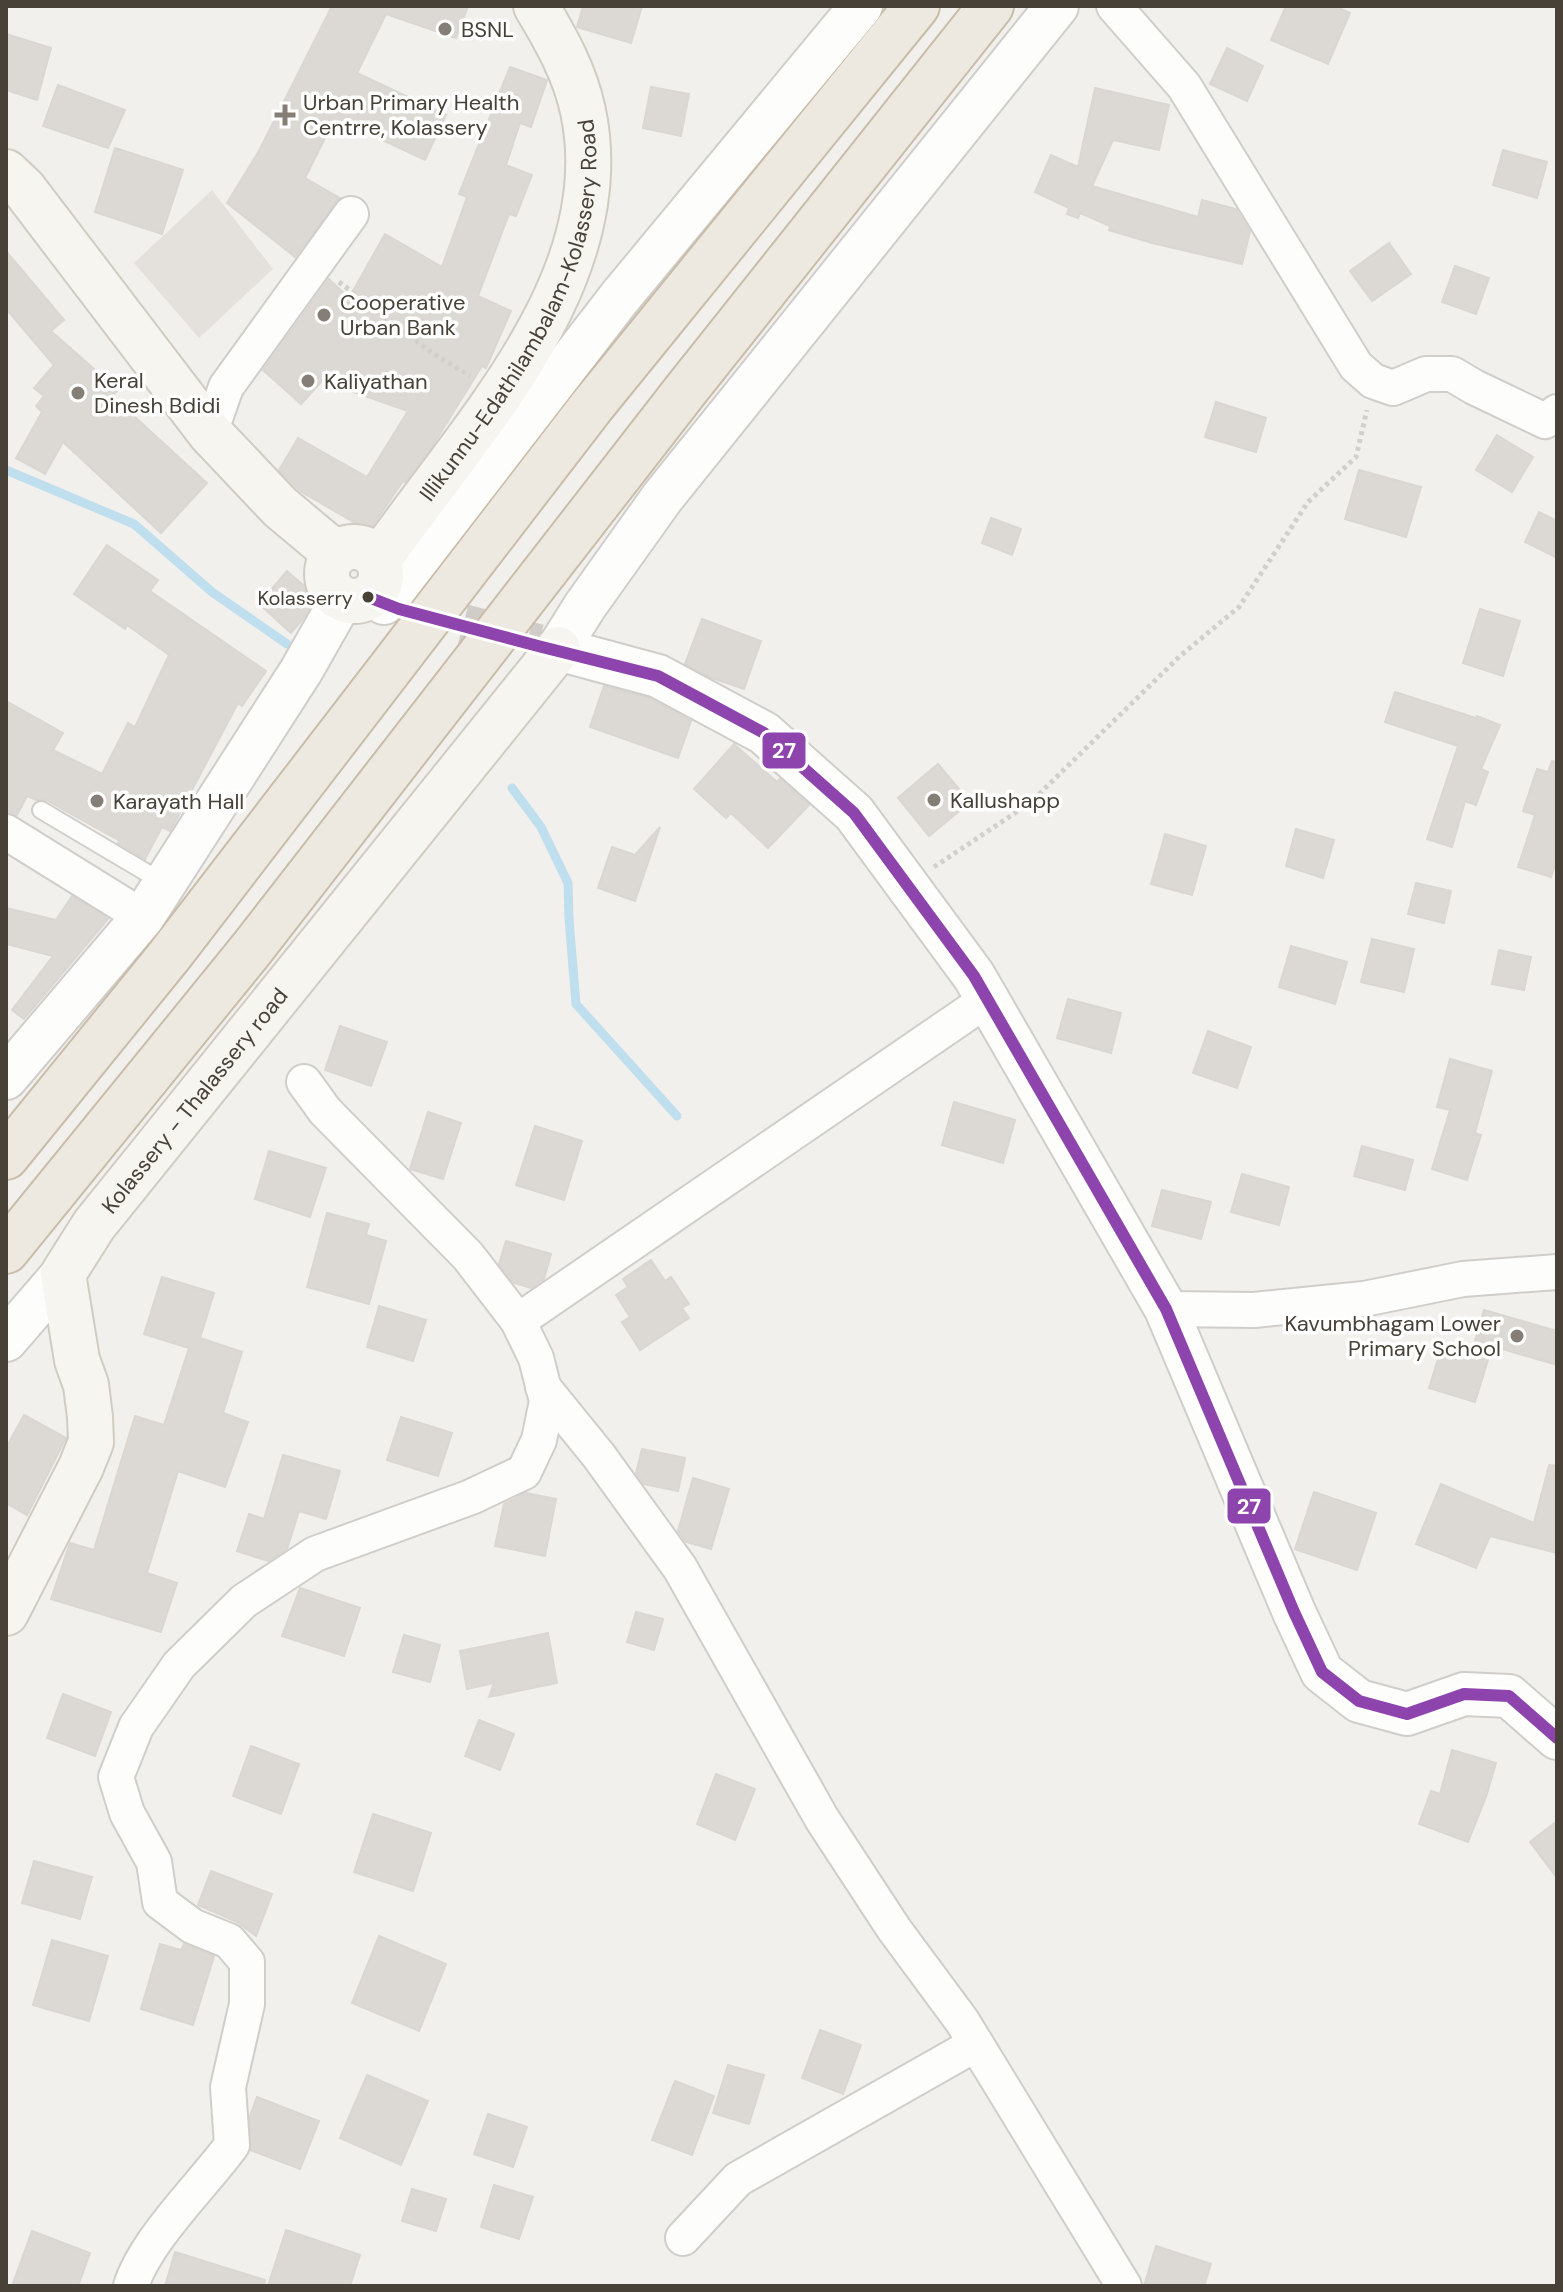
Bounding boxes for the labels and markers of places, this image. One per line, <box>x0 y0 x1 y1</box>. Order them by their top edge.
place label: BSNL <box>461 15 514 44</box>
marker: BSNL <box>436 20 454 38</box>
place label: Urban Primary Health Centrre, Kolassery <box>303 88 519 142</box>
marker: Urban Primary Health Centrre, Kolassery <box>274 104 296 126</box>
place label: Cooperative Urban Bank <box>340 288 465 342</box>
marker: Cooperative Urban Bank <box>315 306 333 324</box>
place label: Keral Dinesh Bdidi <box>94 366 221 420</box>
place label: Kaliyathan <box>324 367 428 396</box>
marker: Kaliyathan <box>299 372 317 390</box>
marker: Keral Dinesh Bdidi <box>69 384 87 402</box>
place label: Kolasserry <box>257 585 353 611</box>
marker: Kolasserry <box>360 589 376 605</box>
place label: Kallushapp <box>950 786 1060 815</box>
place label: Karayath Hall <box>113 787 244 816</box>
marker: Kallushapp <box>925 791 943 809</box>
marker: Karayath Hall <box>88 792 106 810</box>
place label: Kavumbhagam Lower Primary School <box>1284 1309 1501 1363</box>
marker: Kavumbhagam Lower Primary School <box>1508 1327 1526 1345</box>

